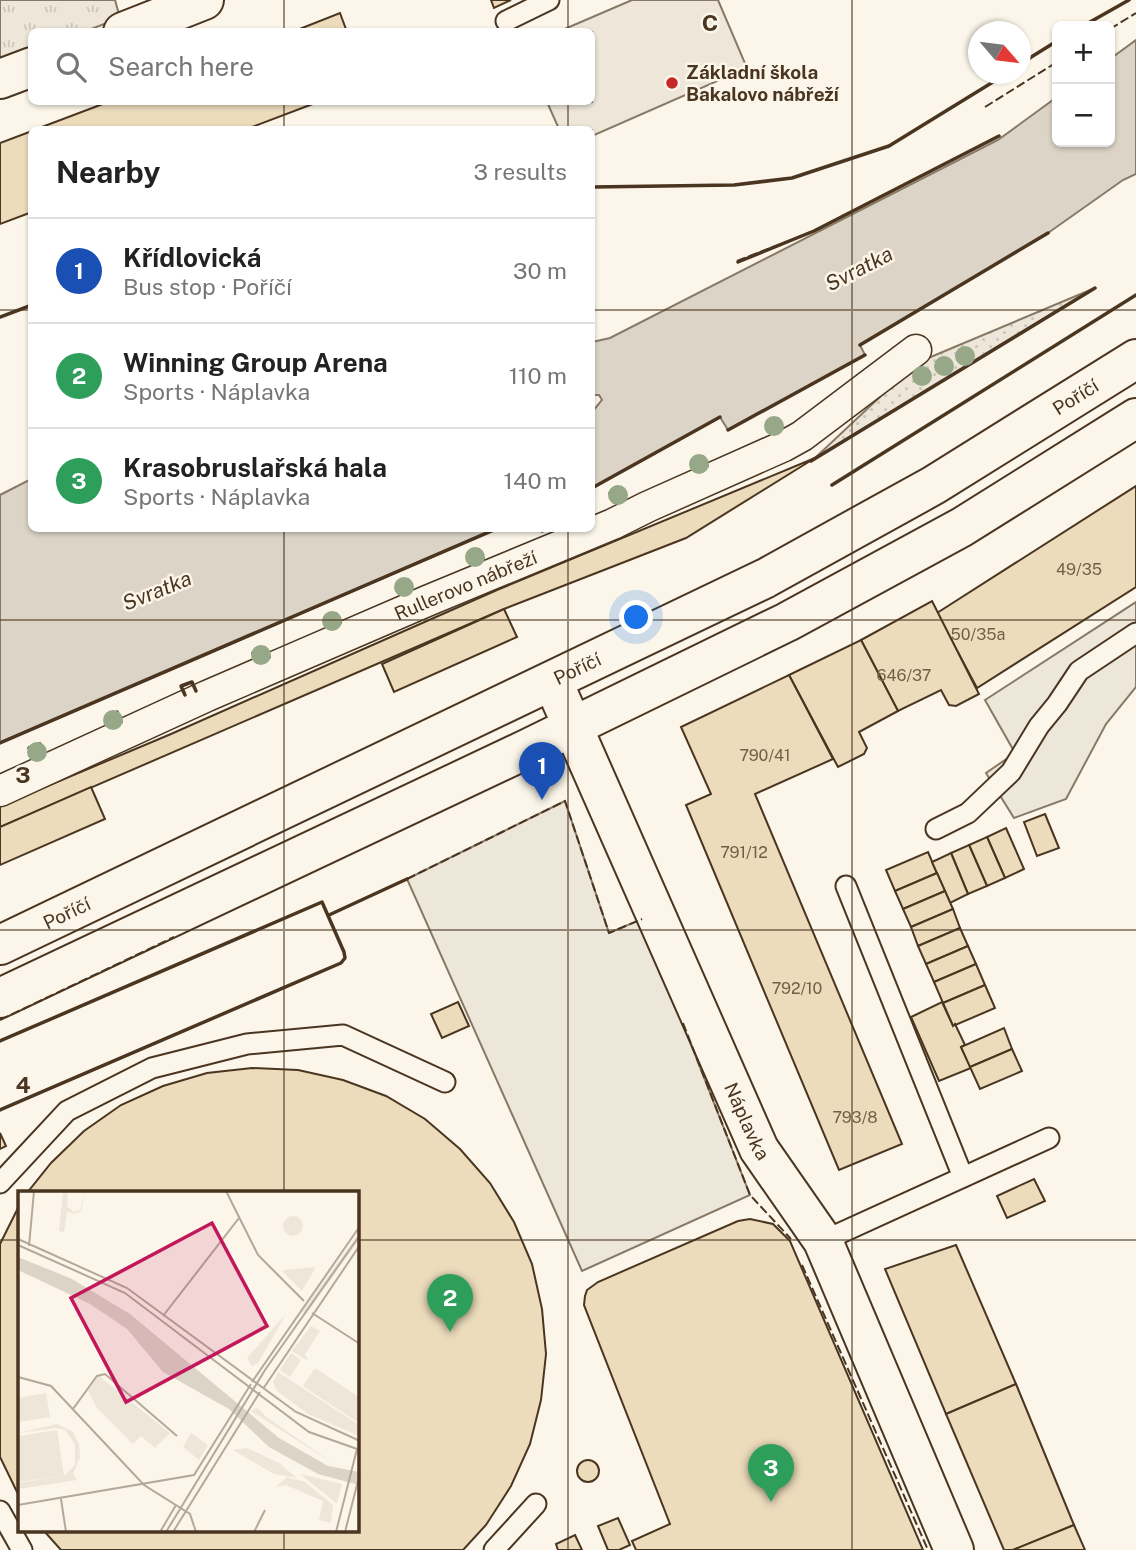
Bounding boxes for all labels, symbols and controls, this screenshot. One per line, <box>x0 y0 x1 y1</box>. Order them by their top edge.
text: C <box>702 9 718 36</box>
north arrow <box>968 21 1031 84</box>
map controls <box>1052 21 1115 147</box>
button: + <box>1052 21 1115 84</box>
search box <box>28 28 595 105</box>
icon: search <box>52 48 90 86</box>
text: Search here <box>108 51 254 82</box>
place label: Základní škola Bakalovo nábřeží <box>686 61 840 105</box>
marker: Základní škola Bakalovo nábřeží <box>664 75 680 91</box>
button: − <box>1052 84 1115 147</box>
text: Nearby <box>56 154 160 190</box>
text: 3 results <box>473 158 567 185</box>
water label: Svratka <box>821 241 897 296</box>
text: Křídlovická <box>123 242 261 273</box>
text: 1 <box>74 257 84 284</box>
text: 30 m <box>513 257 567 284</box>
text: Bus stop · Poříčí <box>123 273 292 300</box>
text: Winning Group Arena <box>123 347 388 378</box>
text: 2 <box>72 362 86 389</box>
text: 110 m <box>509 362 567 389</box>
street label: Poříčí <box>1048 374 1103 419</box>
text: Sports · Náplavka <box>123 378 310 405</box>
text: Krasobruslařská hala <box>123 452 387 483</box>
text: 3 <box>71 467 87 494</box>
text: 140 m <box>504 467 567 494</box>
text: Sports · Náplavka <box>123 483 310 510</box>
street label: Rullerovo nábřeží <box>391 546 540 625</box>
house number: 49/35 <box>1056 560 1102 579</box>
water label: Svratka <box>119 565 195 616</box>
your location <box>619 600 653 634</box>
house number: 50/35a <box>951 625 1005 644</box>
street label: Poříčí <box>550 648 605 689</box>
house number: 646/37 <box>877 666 931 685</box>
pin: 1 <box>519 742 565 800</box>
house number: 790/41 <box>739 746 791 765</box>
text: 3 <box>15 761 31 788</box>
house number: 791/12 <box>720 843 768 862</box>
street label: Poříčí <box>40 892 94 934</box>
house number: 792/10 <box>772 979 823 998</box>
text: 4 <box>15 1071 31 1098</box>
street label: Náplavka <box>720 1079 774 1164</box>
house number: 793/8 <box>832 1108 878 1127</box>
inset map <box>18 1191 359 1532</box>
pin: 2 <box>427 1274 473 1332</box>
pin: 3 <box>748 1444 794 1502</box>

